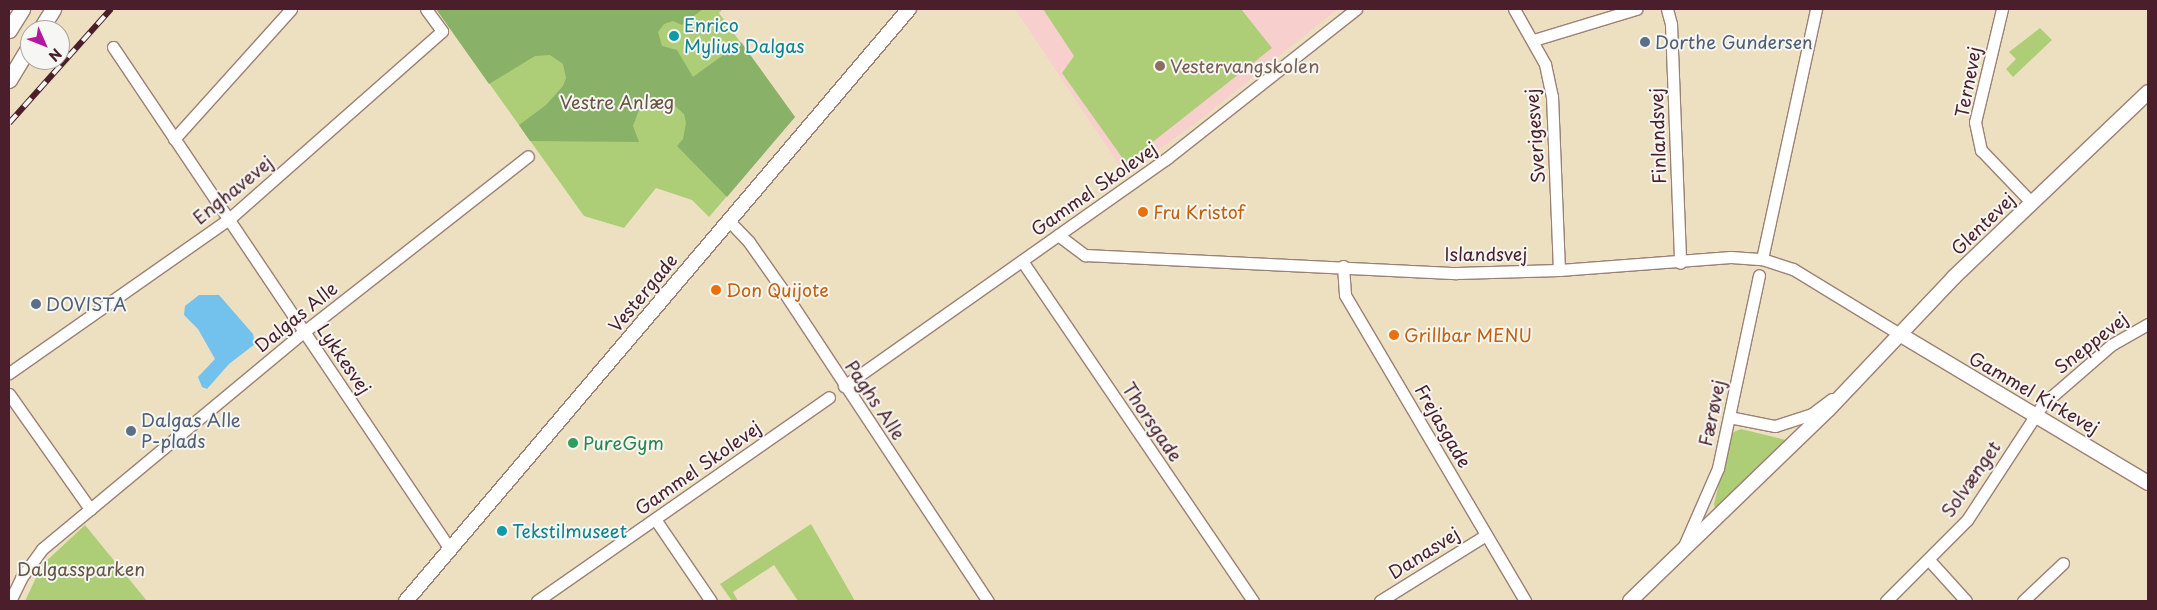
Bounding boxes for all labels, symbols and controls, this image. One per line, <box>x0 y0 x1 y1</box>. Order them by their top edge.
place label: Enrico Mylius Dalgas <box>684 15 805 58</box>
north arrow <box>20 20 70 70</box>
marker: Enrico Mylius Dalgas <box>668 30 680 42</box>
place label: Dorthe Gundersen <box>1655 31 1813 53</box>
marker: Dorthe Gundersen <box>1639 36 1651 48</box>
text: N <box>44 44 67 66</box>
street label: Ternevej <box>1951 45 1985 119</box>
place label: Vestervangskolen <box>1170 55 1319 77</box>
marker: Vestervangskolen <box>1154 60 1166 72</box>
street label: Sverigesvej <box>1521 88 1549 184</box>
street label: Finlandsvej <box>1646 88 1670 184</box>
park label: Vestre Anlæg <box>559 91 675 113</box>
street label: Gammel Skolevej <box>1026 137 1162 241</box>
street label: Enghavevej <box>189 151 277 229</box>
street label: Glentevej <box>1947 188 2019 260</box>
place label: Fru Kristof <box>1153 201 1245 223</box>
marker: Fru Kristof <box>1137 206 1149 218</box>
street label: Islandsvej <box>1445 243 1527 265</box>
street label: Vestergade <box>604 250 682 336</box>
street label: Dalgas Alle <box>250 277 342 357</box>
place label: Don Quijote <box>726 279 828 301</box>
marker: Don Quijote <box>710 284 722 296</box>
place label: DOVISTA <box>46 293 126 315</box>
marker: DOVISTA <box>30 298 42 310</box>
street label: Sneppevej <box>2050 308 2132 378</box>
street label: Lykkesvej <box>313 320 375 398</box>
place label: Grillbar MENU <box>1404 324 1532 346</box>
marker: Grillbar MENU <box>1388 329 1400 341</box>
street label: Gammel Kirkevej <box>1964 347 2104 439</box>
street label: Paghs Alle <box>841 356 909 444</box>
street label: Thorsgade <box>1118 378 1186 466</box>
street label: Færøvej <box>1694 378 1730 448</box>
street label: Frejasgade <box>1410 380 1476 472</box>
place label: Dalgas Alle P-plads <box>141 410 241 452</box>
street label: Gammel Skolevej <box>630 416 766 520</box>
marker: Dalgas Alle P-plads <box>125 425 137 437</box>
place label: PureGym <box>583 432 664 454</box>
marker: PureGym <box>567 437 579 449</box>
street label: Solvænget <box>1937 437 2005 521</box>
place label: Tekstilmuseet <box>512 520 627 542</box>
street label: Danasvej <box>1385 523 1463 583</box>
marker: Tekstilmuseet <box>496 525 508 537</box>
park label: Dalgassparken <box>17 558 145 580</box>

